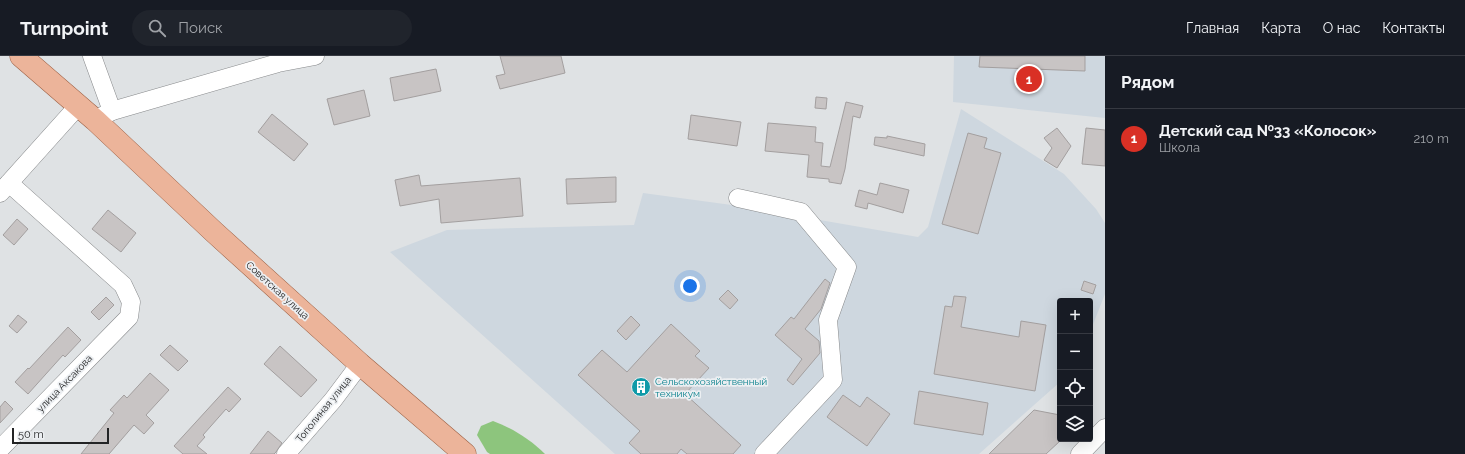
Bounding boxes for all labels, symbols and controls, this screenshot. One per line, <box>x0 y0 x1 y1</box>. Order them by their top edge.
search box <box>132 10 412 46</box>
text: Turnpoint <box>20 17 108 39</box>
icon: search <box>146 17 168 39</box>
text: Поиск <box>178 19 223 37</box>
text: Главная <box>1186 20 1239 36</box>
text: Карта <box>1261 20 1301 36</box>
text: О нас <box>1323 20 1360 36</box>
text: Контакты <box>1382 20 1445 36</box>
pin: 1 <box>1016 64 1042 94</box>
text: Рядом <box>1121 72 1174 92</box>
text: Детский сад №33 «Колосок» <box>1159 122 1377 140</box>
text: 1 <box>1131 131 1137 146</box>
text: 210 m <box>1413 131 1449 146</box>
text: Школа <box>1159 140 1200 155</box>
street label: Советская улица <box>244 259 311 321</box>
your location <box>680 276 700 296</box>
map controls <box>1057 298 1093 442</box>
button: + <box>1057 298 1093 334</box>
button: − <box>1057 334 1093 370</box>
street label: улица Аксакова <box>34 353 94 414</box>
button: locate <box>1057 370 1093 406</box>
street label: Тополиная улица <box>294 374 353 444</box>
building icon: Сельскохозяйственный техникум <box>630 376 652 398</box>
place label: Сельскохозяйственный техникум <box>655 376 767 399</box>
button: layers <box>1057 406 1093 442</box>
scale bar <box>12 426 109 445</box>
text: 50 m <box>18 428 44 441</box>

